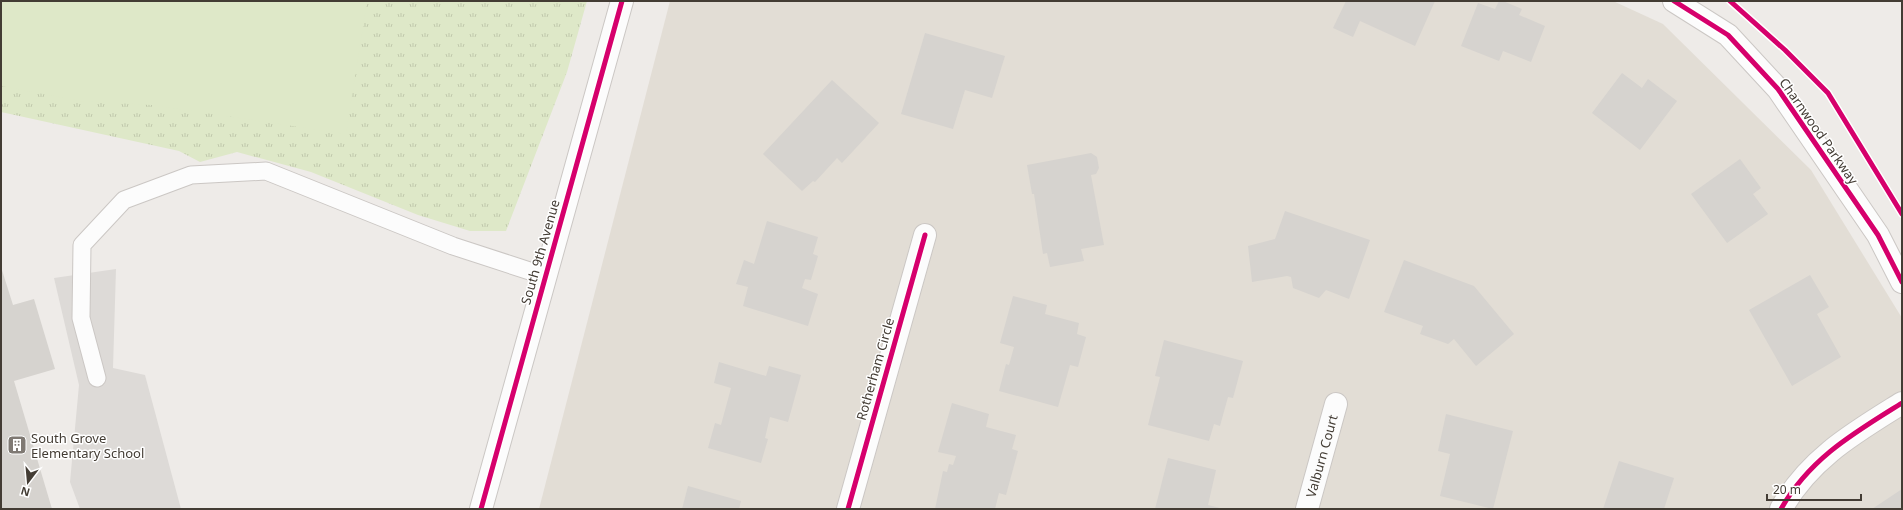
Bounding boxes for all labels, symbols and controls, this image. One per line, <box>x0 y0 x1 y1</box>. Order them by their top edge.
street label: Charnwood Parkway <box>1776 74 1863 188</box>
street label: South 9th Avenue <box>516 197 564 307</box>
street label: Rotherham Circle <box>852 316 898 422</box>
street label: Valburn Court <box>1302 412 1342 499</box>
place label: South Grove Elementary School <box>31 429 144 462</box>
building icon: South Grove Elementary School <box>6 434 28 456</box>
north arrow <box>8 462 48 502</box>
scale bar <box>1767 476 1861 502</box>
text: 20 m <box>1773 481 1801 498</box>
text: N <box>19 484 31 501</box>

